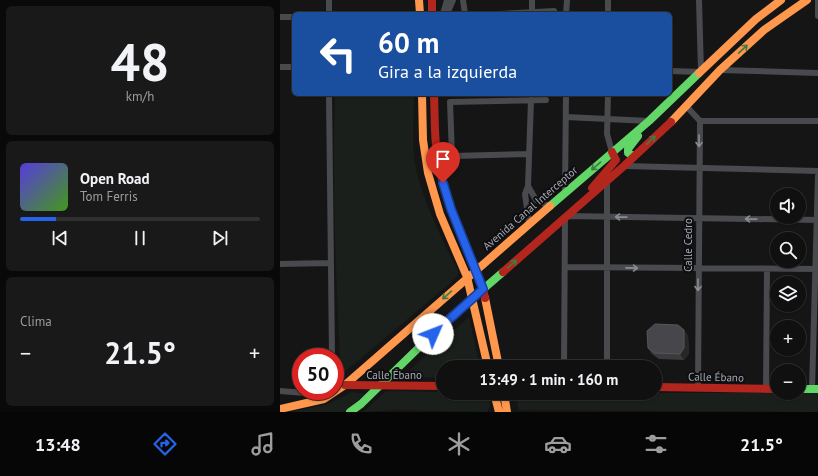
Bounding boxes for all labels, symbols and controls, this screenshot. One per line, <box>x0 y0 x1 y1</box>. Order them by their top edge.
text: 60 m <box>378 24 439 61</box>
text: 48 <box>111 28 169 95</box>
icon: left <box>312 28 364 80</box>
one-way arrow <box>738 44 748 53</box>
text: Gira a la izquierda <box>378 60 517 83</box>
text: km/h <box>126 88 154 105</box>
one-way arrow <box>695 134 703 147</box>
one-way arrow <box>646 135 656 145</box>
pin <box>426 142 460 183</box>
icon: arrive <box>432 148 454 170</box>
one-way arrow <box>591 161 601 170</box>
street label: Avenida Canal Interceptor <box>480 163 580 253</box>
text: Open Road <box>80 169 150 188</box>
text: Tom Ferris <box>80 188 138 205</box>
map controls <box>770 188 806 400</box>
button: sound <box>770 188 806 224</box>
one-way arrow <box>615 213 628 221</box>
one-way arrow <box>745 215 758 223</box>
street label: Calle Cedro <box>681 218 695 272</box>
icon: previous <box>49 227 71 249</box>
icon: pause <box>129 227 151 249</box>
icon: next <box>209 227 231 249</box>
button: search <box>770 232 806 268</box>
one-way arrow <box>507 260 517 269</box>
one-way arrow <box>625 264 638 272</box>
button: layers <box>770 276 806 312</box>
one-way arrow <box>694 278 702 291</box>
one-way arrow <box>441 290 452 299</box>
text: Clima <box>20 313 52 330</box>
position arrow <box>412 313 454 355</box>
button: + <box>770 320 806 356</box>
text: 21.5° <box>104 333 176 372</box>
text: − <box>20 339 31 367</box>
text: + <box>249 339 260 367</box>
speed limit sign: 50 <box>292 348 344 400</box>
button: − <box>770 364 806 400</box>
street label: Calle Ébano <box>366 368 422 382</box>
text: 13:49 · 1 min · 160 m <box>480 370 618 389</box>
street label: Calle Ébano <box>688 370 744 384</box>
icon: directions <box>151 430 179 458</box>
icon: music <box>249 430 277 458</box>
icon: phone <box>347 430 375 458</box>
icon: climate <box>445 430 473 458</box>
icon: car <box>544 430 572 458</box>
icon: filters <box>642 430 670 458</box>
text: 13:48 <box>35 433 81 456</box>
text: 21.5° <box>740 433 783 456</box>

